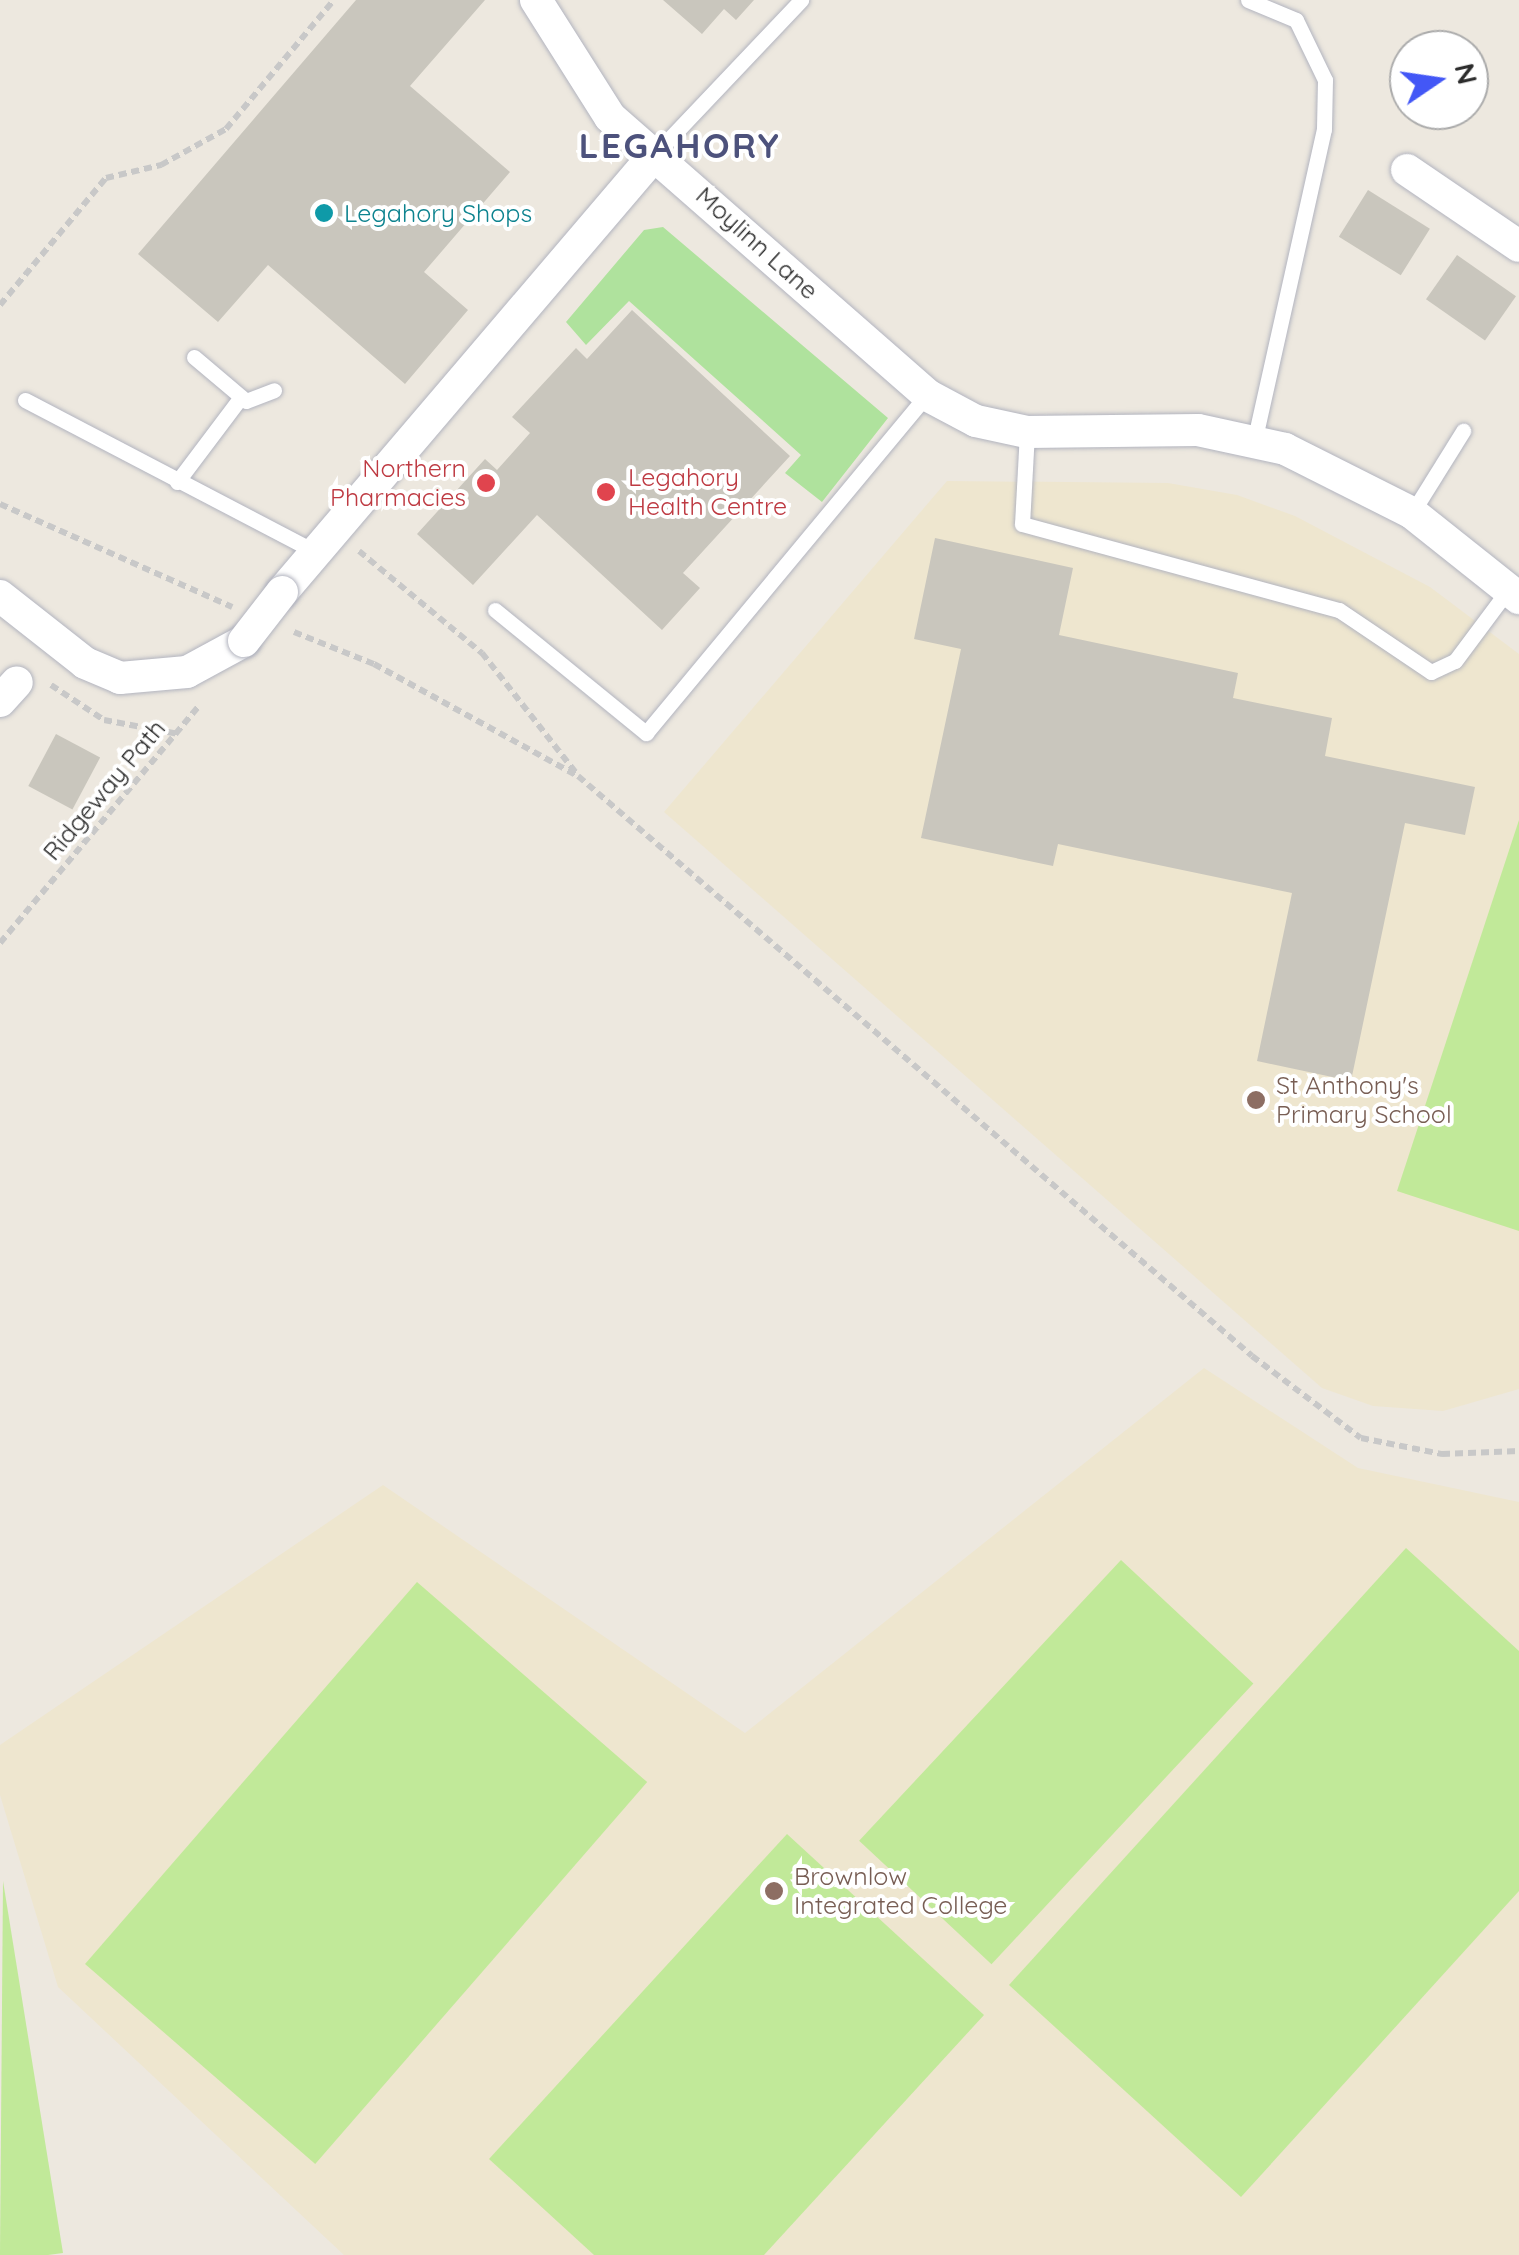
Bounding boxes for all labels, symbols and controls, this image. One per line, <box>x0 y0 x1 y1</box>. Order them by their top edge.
north arrow <box>1389 30 1489 130</box>
text: N <box>1447 60 1486 88</box>
district label: LEGAHORY <box>579 124 781 166</box>
street label: Moylinn Lane <box>690 180 824 306</box>
place label: Legahory Shops <box>344 198 532 228</box>
marker: Legahory Shops <box>313 202 335 224</box>
place label: Northern Pharmacies <box>330 454 466 513</box>
place label: Legahory Health Centre <box>628 463 787 522</box>
marker: Northern Pharmacies <box>475 472 497 494</box>
marker: Legahory Health Centre <box>593 479 619 505</box>
street label: Ridgeway Path <box>37 714 171 866</box>
place label: St Anthony's Primary School <box>1276 1071 1452 1130</box>
marker: St Anthony's Primary School <box>1245 1089 1267 1111</box>
place label: Brownlow Integrated College <box>794 1862 1007 1921</box>
marker: Brownlow Integrated College <box>763 1880 785 1902</box>

